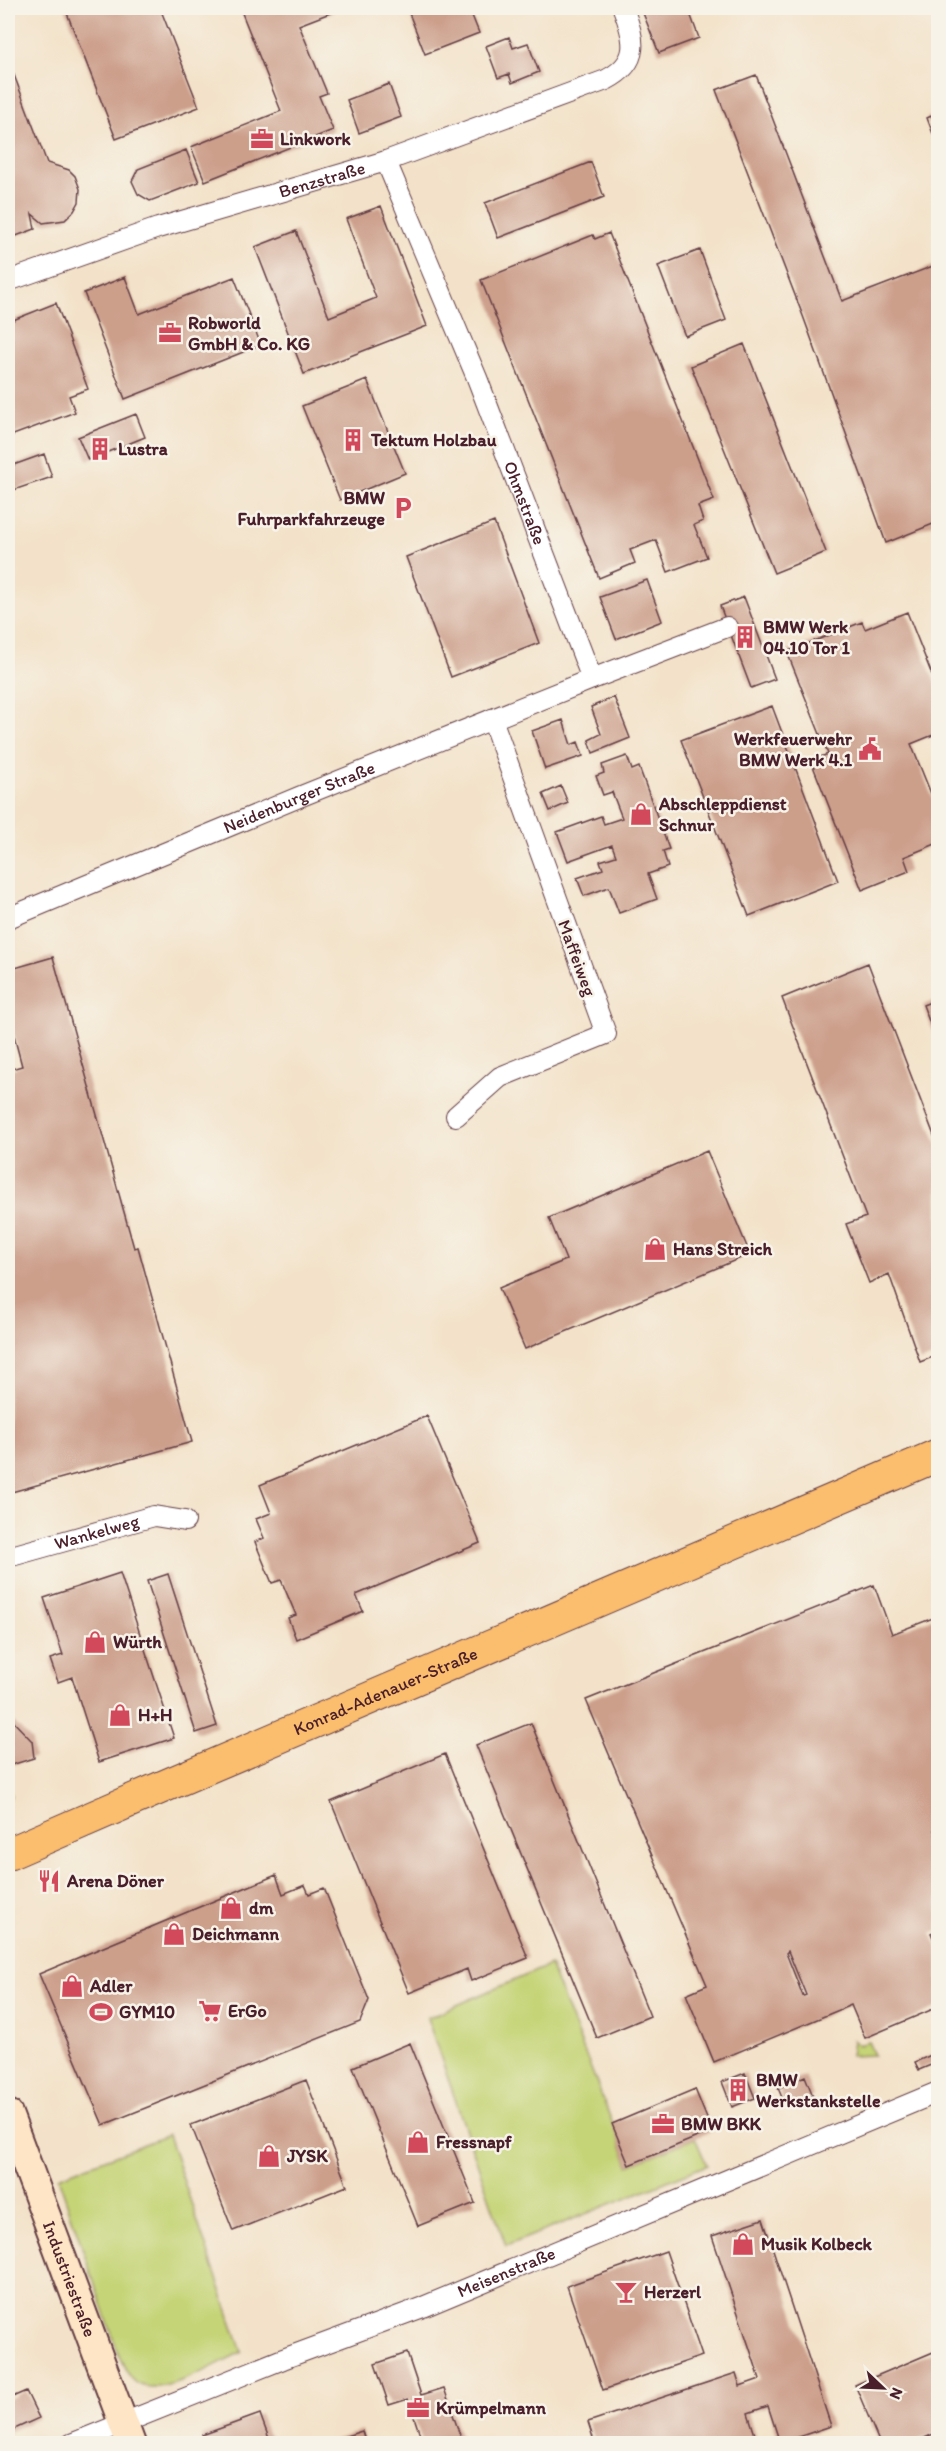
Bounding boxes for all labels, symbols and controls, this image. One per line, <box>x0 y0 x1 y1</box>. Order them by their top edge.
office icon: Linkwork <box>249 126 275 152</box>
place label: Linkwork <box>280 128 352 150</box>
street label: Benzstraße <box>276 157 368 203</box>
place label: Robworld GmbH & Co. KG <box>188 312 310 355</box>
office icon: Robworld GmbH & Co. KG <box>157 320 183 346</box>
building icon: Tektum Holzbau <box>340 427 366 453</box>
place label: Tektum Holzbau <box>370 429 497 451</box>
building icon: Lustra <box>87 436 113 462</box>
place label: Lustra <box>118 438 168 460</box>
street label: Ohmstraße <box>499 458 551 548</box>
place label: BMW Fuhrparkfahrzeuge <box>237 487 386 530</box>
parking icon: BMW Fuhrparkfahrzeuge <box>390 495 416 521</box>
place label: BMW Werk 04.10 Tor 1 <box>763 616 851 659</box>
building icon: BMW Werk 04.10 Tor 1 <box>732 624 758 650</box>
place label: Werkfeuerwehr BMW Werk 4.1 <box>734 728 853 771</box>
public building icon: Werkfeuerwehr BMW Werk 4.1 <box>857 736 883 762</box>
street label: Neidenburger Straße <box>220 757 378 838</box>
place label: Abschleppdienst Schnur <box>658 793 787 836</box>
shop icon: Abschleppdienst Schnur <box>628 801 654 827</box>
street label: Maffeiweg <box>553 917 601 1000</box>
shop icon: Hans Streich <box>642 1236 668 1262</box>
place label: Hans Streich <box>673 1238 772 1260</box>
street label: Wankelweg <box>52 1510 142 1555</box>
shop icon: Würth <box>82 1629 108 1655</box>
place label: Würth <box>113 1631 162 1653</box>
street label: Konrad-Adenauer-Straße <box>290 1642 481 1740</box>
shop icon: H+H <box>107 1702 133 1728</box>
place label: H+H <box>138 1704 173 1726</box>
restaurant icon: Arena Döner <box>36 1868 62 1894</box>
place label: Arena Döner <box>66 1870 165 1892</box>
shop icon: dm <box>218 1895 244 1921</box>
place label: dm <box>249 1897 274 1919</box>
shop icon: Deichmann <box>161 1921 187 1947</box>
place label: Deichmann <box>192 1923 279 1945</box>
shop icon: Adler <box>59 1973 85 1999</box>
place label: Adler <box>89 1975 133 1997</box>
supermarket icon: ErGo <box>197 1998 223 2024</box>
sports icon: GYM10 <box>88 1999 114 2025</box>
place label: ErGo <box>228 2000 267 2022</box>
place label: GYM10 <box>119 2001 175 2023</box>
place label: BMW Werkstankstelle <box>756 2069 881 2112</box>
building icon: BMW Werkstankstelle <box>725 2077 751 2103</box>
office icon: BMW BKK <box>650 2111 676 2137</box>
place label: BMW BKK <box>681 2113 761 2135</box>
shop icon: Fressnapf <box>405 2129 431 2155</box>
place label: Fressnapf <box>436 2131 513 2153</box>
shop icon: JYSK <box>256 2143 282 2169</box>
place label: JYSK <box>286 2145 328 2167</box>
street label: Industriestraße <box>38 2218 101 2340</box>
shop icon: Musik Kolbeck <box>730 2231 756 2257</box>
place label: Musik Kolbeck <box>761 2233 873 2255</box>
street label: Meisenstraße <box>454 2242 559 2302</box>
bar icon: Herzerl <box>613 2279 639 2305</box>
place label: Herzerl <box>644 2281 702 2303</box>
north arrow <box>853 2358 913 2418</box>
text: N <box>885 2385 907 2402</box>
office icon: Krümpelmann <box>405 2395 431 2421</box>
place label: Krümpelmann <box>436 2397 547 2419</box>

